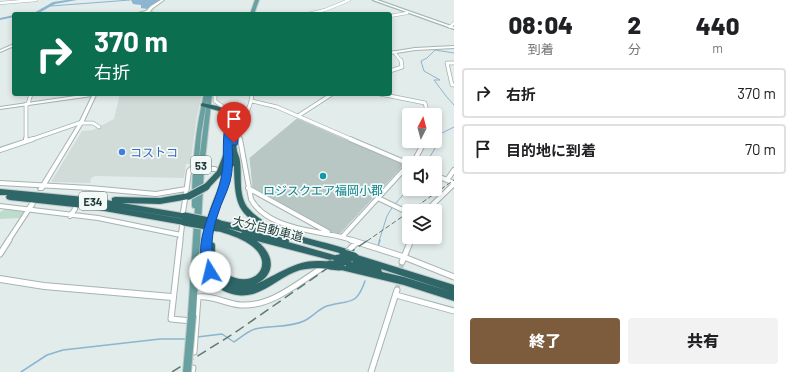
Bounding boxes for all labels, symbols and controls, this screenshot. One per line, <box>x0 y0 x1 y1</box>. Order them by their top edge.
text: 08:04 <box>509 10 573 39</box>
text: 2 <box>628 10 641 39</box>
text: 440 <box>696 11 739 40</box>
text: 370 m <box>94 24 168 58</box>
icon: right <box>28 28 80 80</box>
text: m <box>712 40 723 56</box>
text: 到着 <box>528 41 554 57</box>
text: 分 <box>628 41 641 57</box>
text: 右折 <box>94 61 130 83</box>
icon: right <box>472 82 494 104</box>
text: 370 m <box>737 84 776 102</box>
text: 右折 <box>506 85 536 103</box>
pin <box>217 102 251 143</box>
icon: arrive <box>223 108 245 130</box>
north arrow <box>402 108 442 148</box>
map controls <box>402 108 442 244</box>
icon: arrive <box>472 138 494 160</box>
text: 70 m <box>745 140 776 158</box>
text: 目的地に到着 <box>506 141 596 159</box>
place label: コストコ <box>130 145 178 159</box>
marker: コストコ <box>117 147 127 157</box>
road number: 53 <box>191 156 211 174</box>
button: sound <box>402 156 442 196</box>
marker: ロジスクエア福岡小郡 <box>318 171 328 181</box>
place label: ロジスクエア福岡小郡 <box>263 183 383 197</box>
road number: E34 <box>79 192 107 210</box>
button: layers <box>402 204 442 244</box>
street label: 大分自動車道 <box>231 212 305 244</box>
position arrow <box>189 251 231 293</box>
button: 終了 <box>470 318 620 364</box>
button: 共有 <box>628 318 778 364</box>

